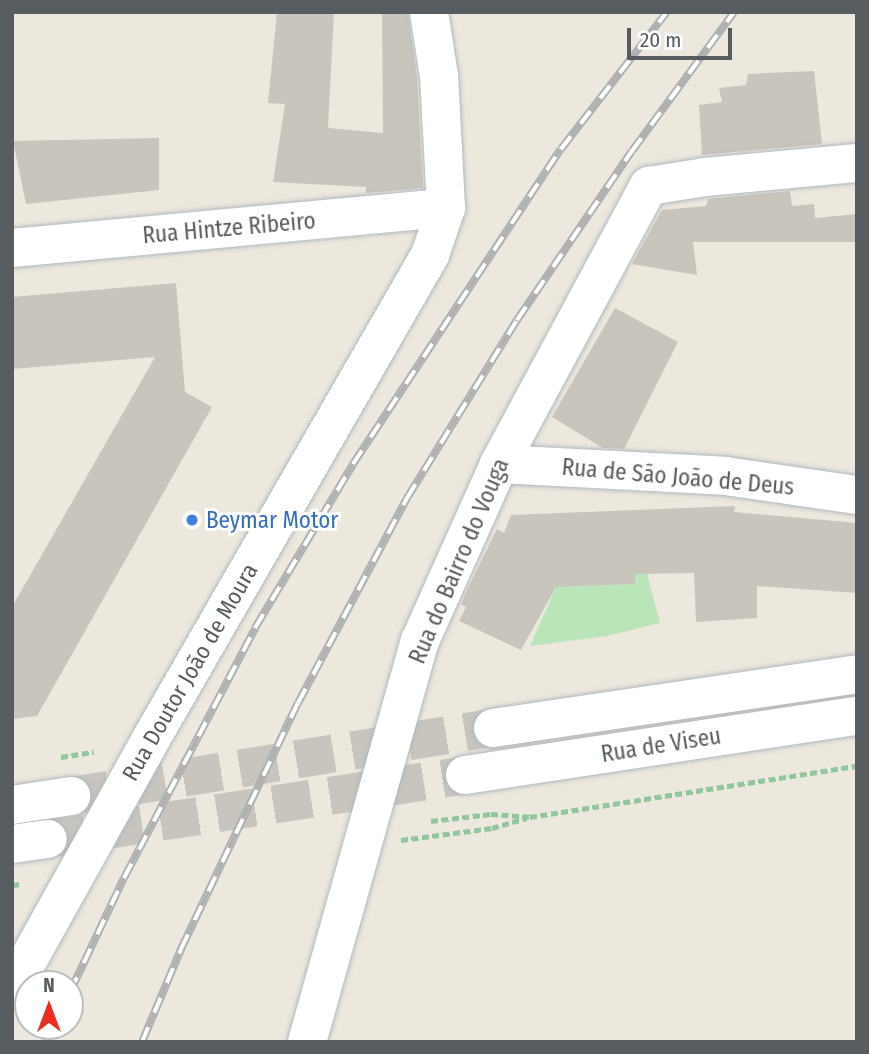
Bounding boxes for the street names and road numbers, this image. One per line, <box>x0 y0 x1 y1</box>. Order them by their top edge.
street label: Rua Hintze Ribeiro <box>141 207 317 249</box>
street label: Rua de São João de Deus <box>561 453 795 501</box>
street label: Rua do Bairro do Vouga <box>403 454 515 668</box>
street label: Rua Doutor João de Moura <box>116 558 264 786</box>
street label: Rua de Viseu <box>599 722 723 768</box>

